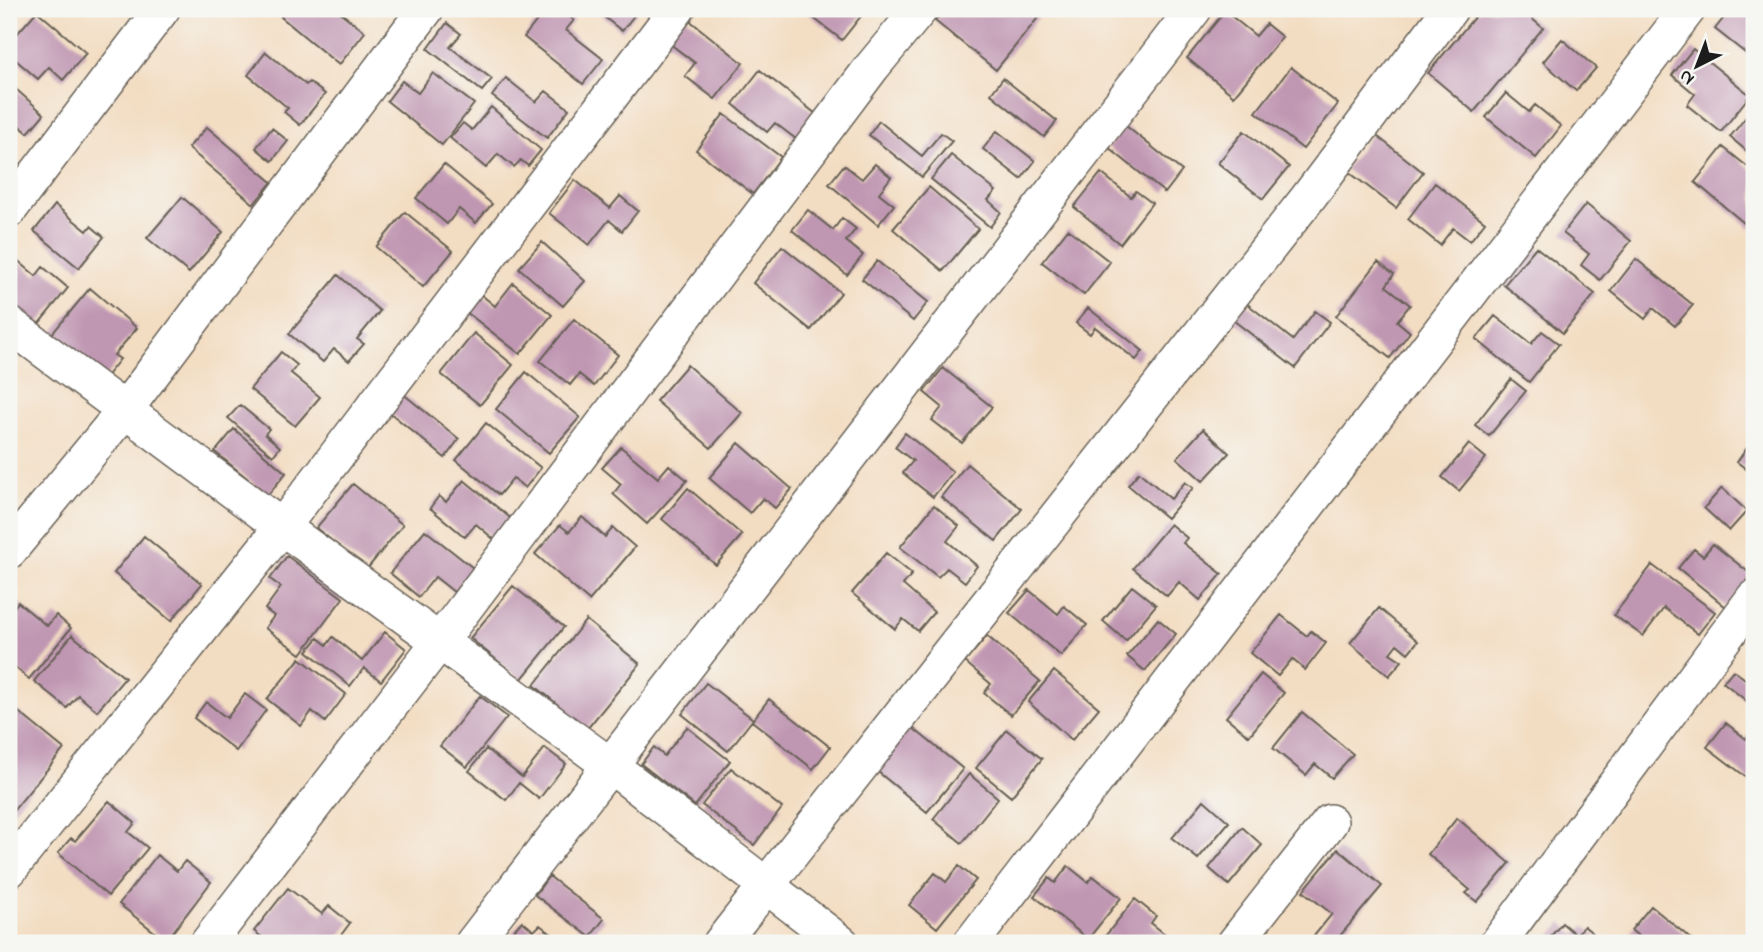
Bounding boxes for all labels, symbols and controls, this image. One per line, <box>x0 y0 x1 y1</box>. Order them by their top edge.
north arrow <box>1662 32 1732 102</box>
text: N <box>1673 62 1701 91</box>

